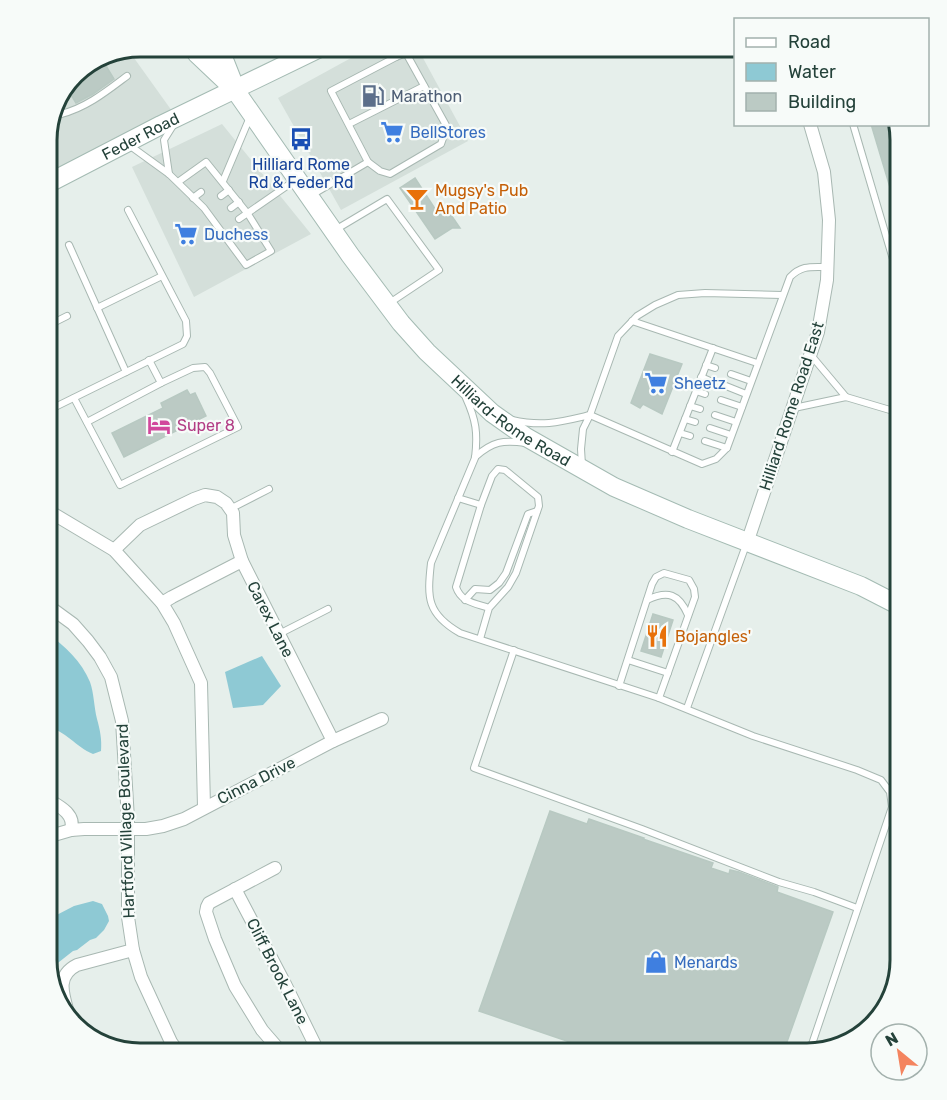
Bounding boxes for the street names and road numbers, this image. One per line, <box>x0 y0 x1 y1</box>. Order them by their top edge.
street label: Feder Road <box>99 109 182 164</box>
street label: Hilliard Rome Road East <box>755 319 828 493</box>
street label: Hilliard-Rome Road <box>447 371 574 470</box>
street label: Carex Lane <box>243 578 298 661</box>
street label: Hartford Village Boulevard <box>113 723 138 919</box>
street label: Cinna Drive <box>214 753 299 808</box>
street label: Cliff Brook Lane <box>243 915 312 1027</box>

